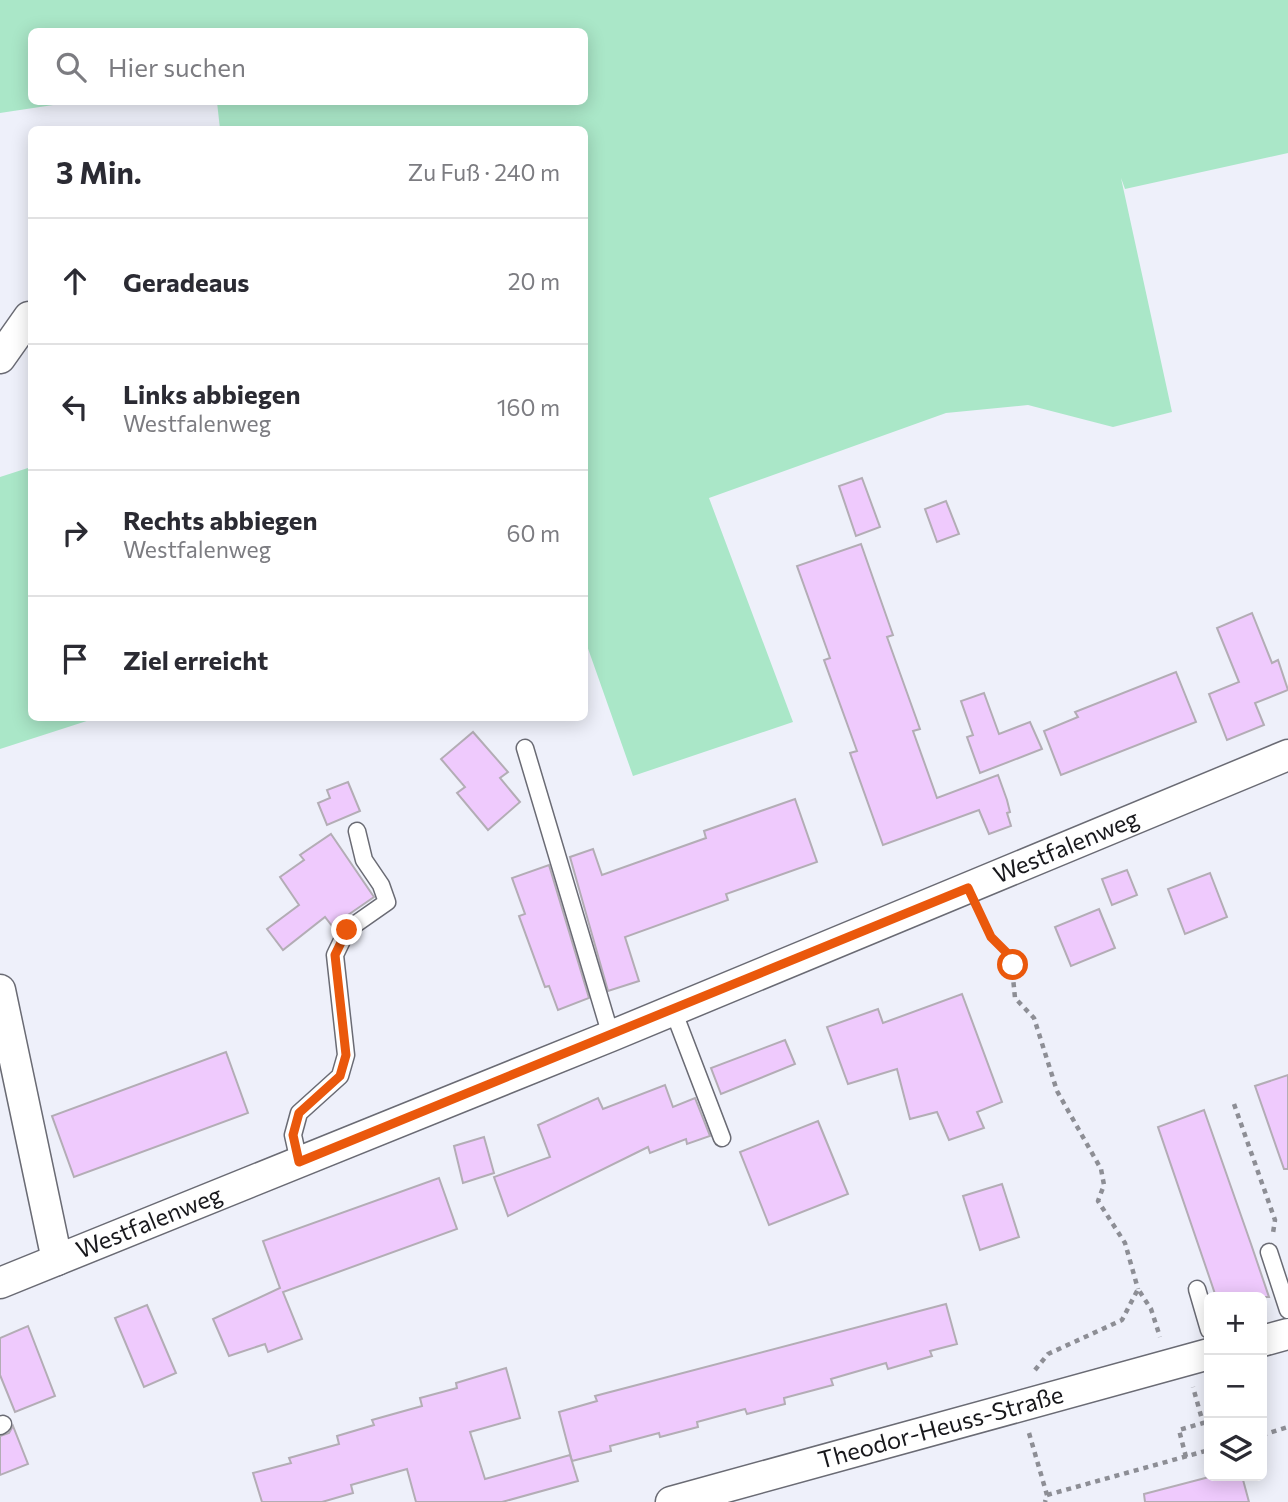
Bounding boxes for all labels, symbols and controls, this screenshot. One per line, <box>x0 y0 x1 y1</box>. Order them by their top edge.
search box <box>28 28 588 105</box>
icon: search <box>52 48 90 86</box>
text: Hier suchen <box>108 51 246 82</box>
text: 3 Min. <box>56 153 142 190</box>
text: Zu Fuß · 240 m <box>408 158 560 186</box>
icon: ahead <box>56 262 94 300</box>
text: Geradeaus <box>123 266 249 297</box>
text: 20 m <box>508 267 560 295</box>
text: Links abbiegen <box>123 378 301 409</box>
icon: left <box>56 388 94 426</box>
text: 160 m <box>497 393 560 421</box>
text: Westfalenweg <box>123 409 271 437</box>
text: Rechts abbiegen <box>123 504 318 535</box>
icon: right <box>56 514 94 552</box>
text: 60 m <box>507 519 560 547</box>
text: Westfalenweg <box>123 535 271 563</box>
icon: arrive <box>56 640 94 678</box>
text: Ziel erreicht <box>123 644 268 675</box>
street label: Westfalenweg <box>989 803 1143 889</box>
route end <box>331 914 362 945</box>
route start <box>997 949 1028 980</box>
street label: Westfalenweg <box>72 1179 226 1264</box>
map controls <box>1204 1292 1267 1481</box>
button: + <box>1204 1292 1267 1355</box>
button: − <box>1204 1355 1267 1418</box>
street label: Theodor-Heuss-Straße <box>815 1379 1066 1474</box>
button: layers <box>1204 1418 1267 1481</box>

